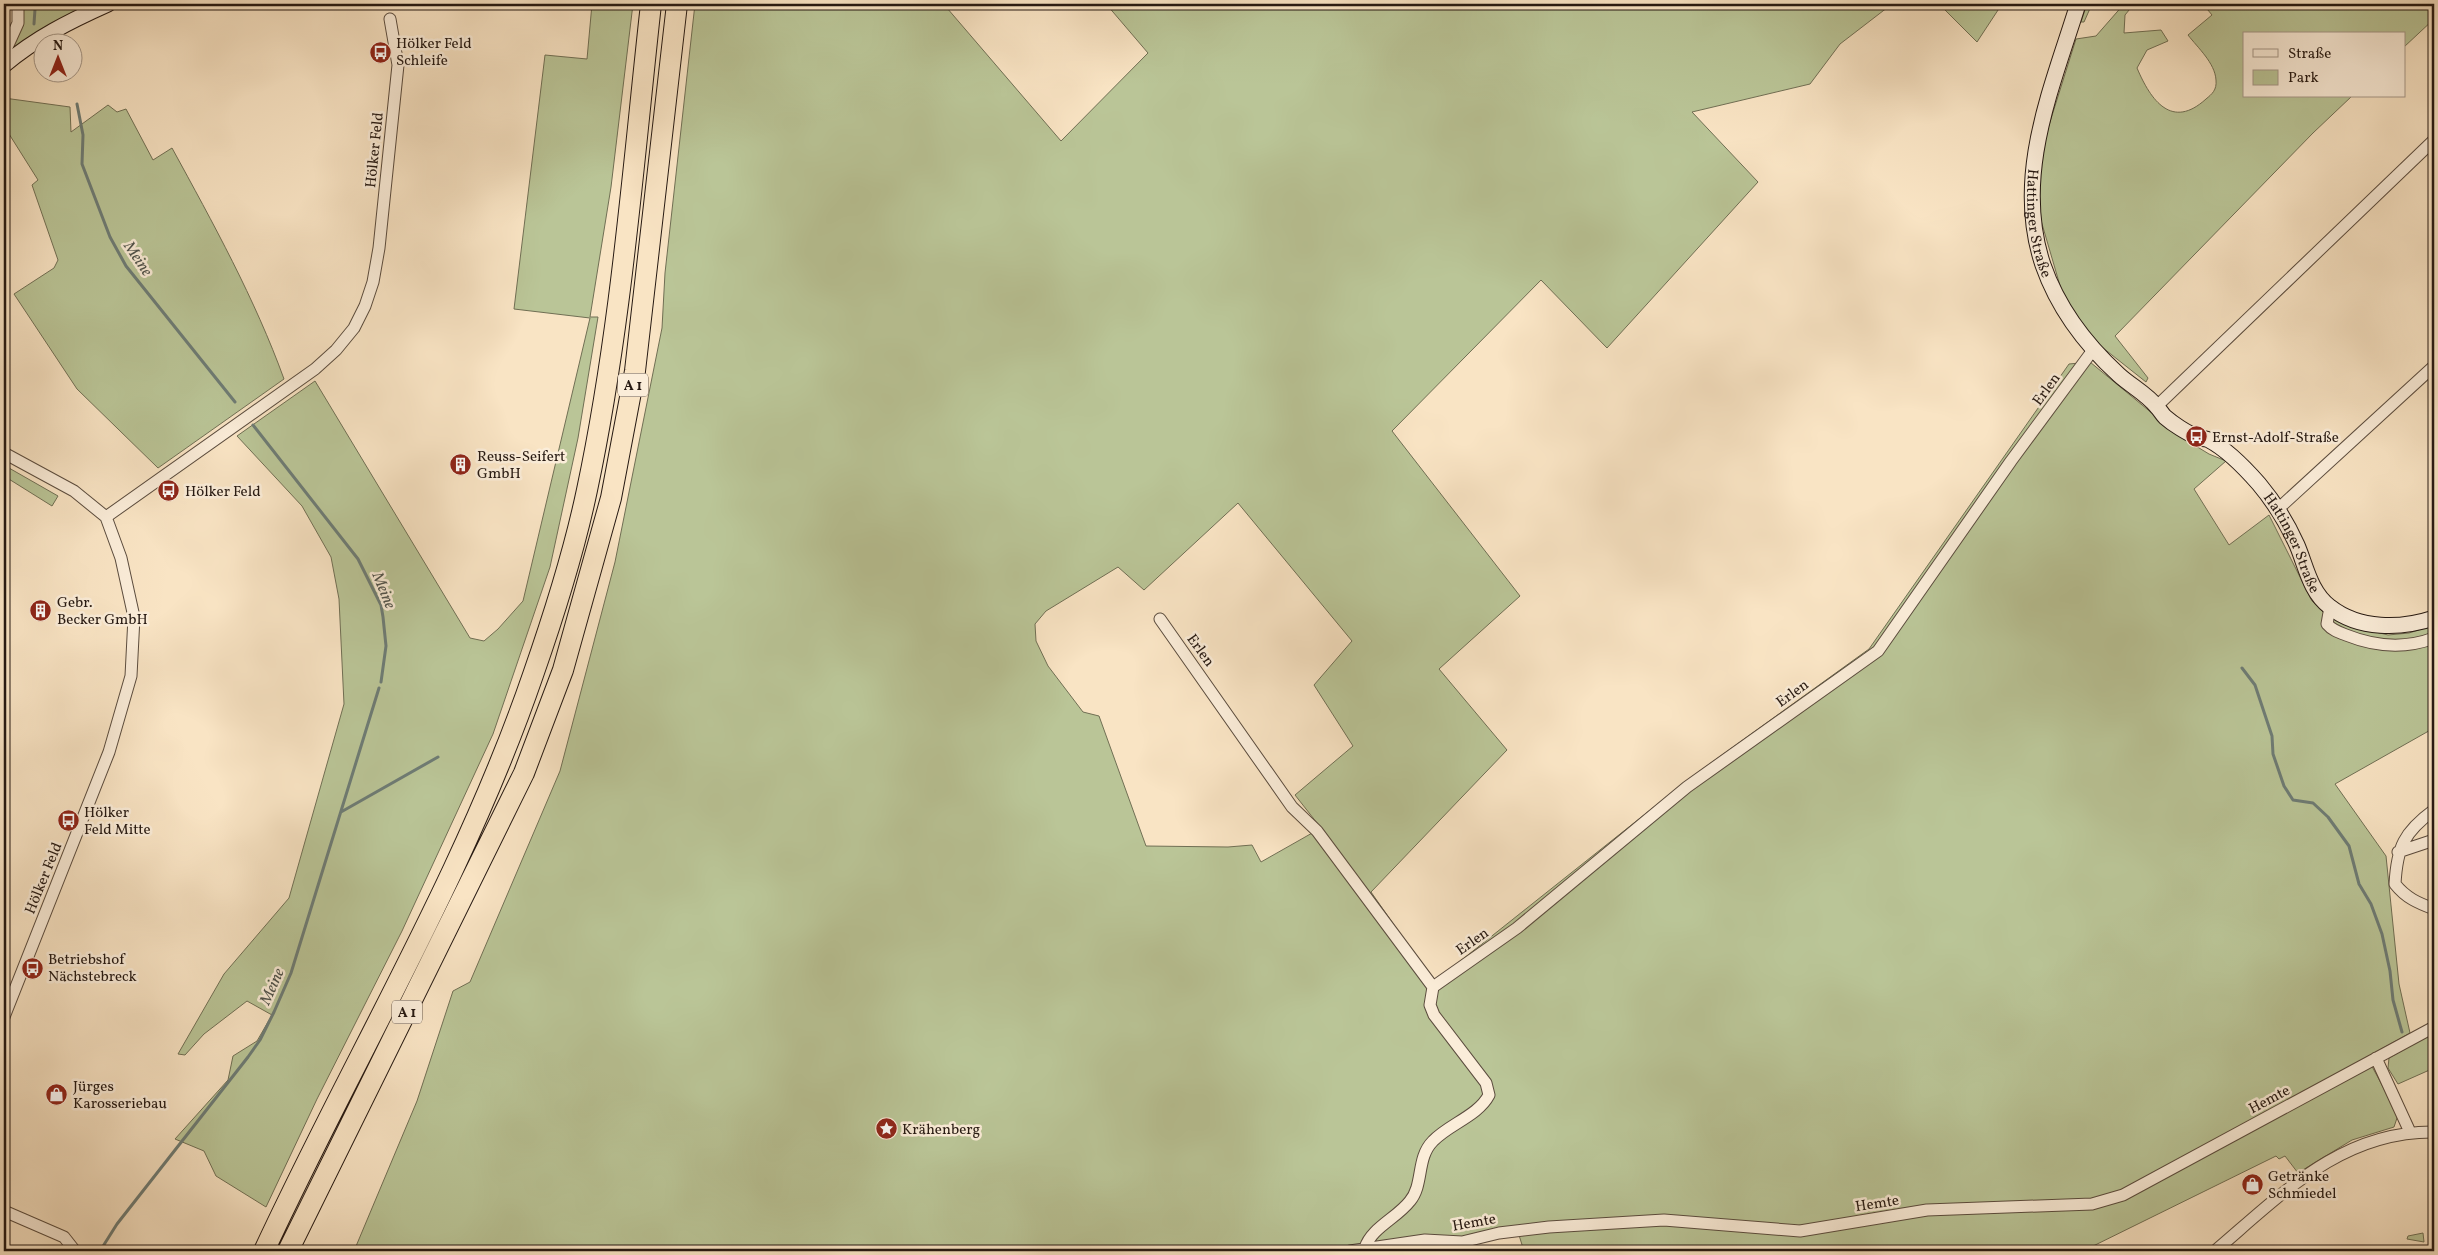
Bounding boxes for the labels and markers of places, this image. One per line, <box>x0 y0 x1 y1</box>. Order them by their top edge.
place label: Hölker Feld Schleife <box>396 34 472 72</box>
bus stop icon: Hölker Feld Schleife <box>368 40 392 64</box>
bus stop icon: Ernst-Adolf-Straße <box>2184 425 2208 449</box>
place label: Ernst-Adolf-Straße <box>2212 428 2339 449</box>
place label: Reuss-Seifert GmbH <box>477 447 565 485</box>
building icon: Reuss-Seifert GmbH <box>449 453 473 477</box>
bus stop icon: Hölker Feld <box>157 479 181 503</box>
place label: Hölker Feld <box>185 482 261 503</box>
place label: Gebr. Becker GmbH <box>57 593 148 631</box>
building icon: Gebr. Becker GmbH <box>29 599 53 623</box>
place label: Hölker Feld Mitte <box>84 803 151 841</box>
bus stop icon: Hölker Feld Mitte <box>56 809 80 833</box>
place label: Betriebshof Nächstebreck <box>48 950 137 988</box>
bus stop icon: Betriebshof Nächstebreck <box>20 956 44 980</box>
place label: Jürges Karosseriebau <box>73 1077 167 1115</box>
shop icon: Jürges Karosseriebau <box>45 1083 69 1107</box>
place icon: Krähenberg <box>874 1117 898 1141</box>
place label: Krähenberg <box>902 1120 981 1141</box>
place label: Getränke Schmiedel <box>2268 1167 2337 1205</box>
shop icon: Getränke Schmiedel <box>2240 1173 2264 1197</box>

